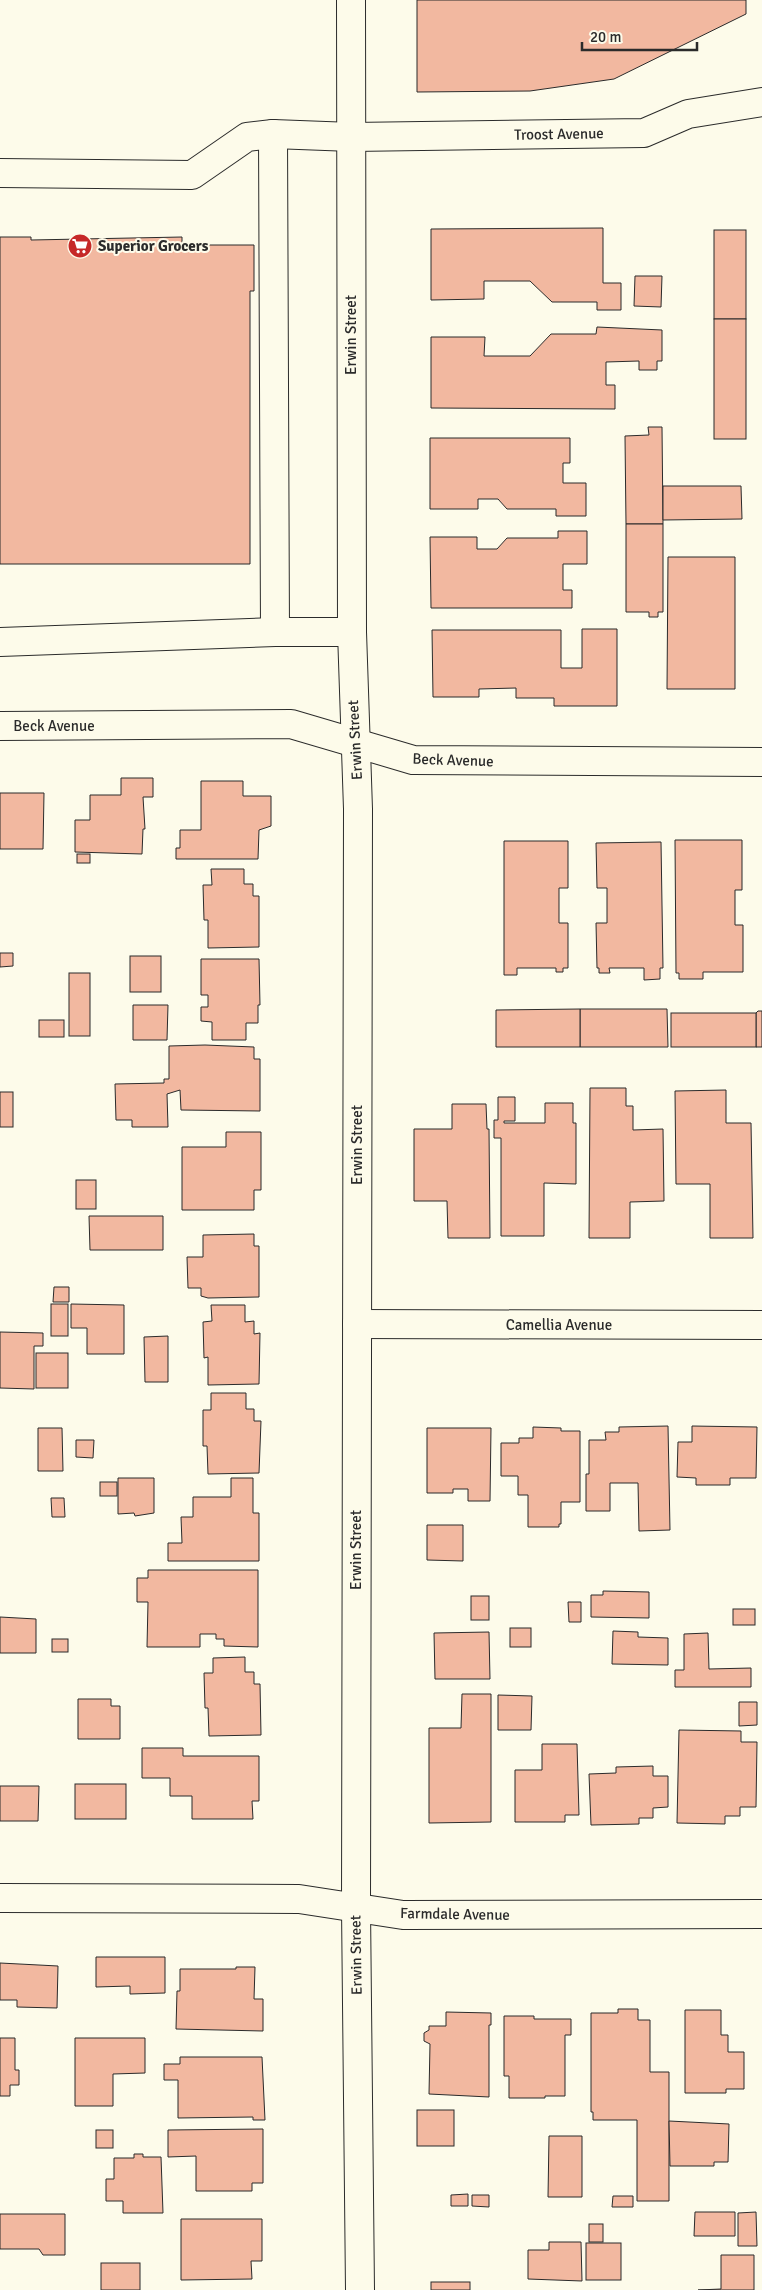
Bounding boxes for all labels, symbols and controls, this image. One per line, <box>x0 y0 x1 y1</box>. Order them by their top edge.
scale bar <box>582 20 697 52</box>
text: 20 m <box>590 28 621 46</box>
street label: Troost Avenue <box>514 124 604 144</box>
supermarket icon: Superior Grocers <box>67 233 93 259</box>
place label: Superior Grocers <box>98 237 209 255</box>
street label: Erwin Street <box>342 295 360 375</box>
street label: Erwin Street <box>344 700 366 780</box>
street label: Beck Avenue <box>13 717 95 735</box>
street label: Beck Avenue <box>412 750 494 770</box>
street label: Erwin Street <box>348 1105 366 1185</box>
street label: Camellia Avenue <box>506 1316 612 1334</box>
street label: Erwin Street <box>347 1510 365 1590</box>
street label: Farmdale Avenue <box>400 1904 510 1924</box>
street label: Erwin Street <box>346 1915 366 1995</box>

